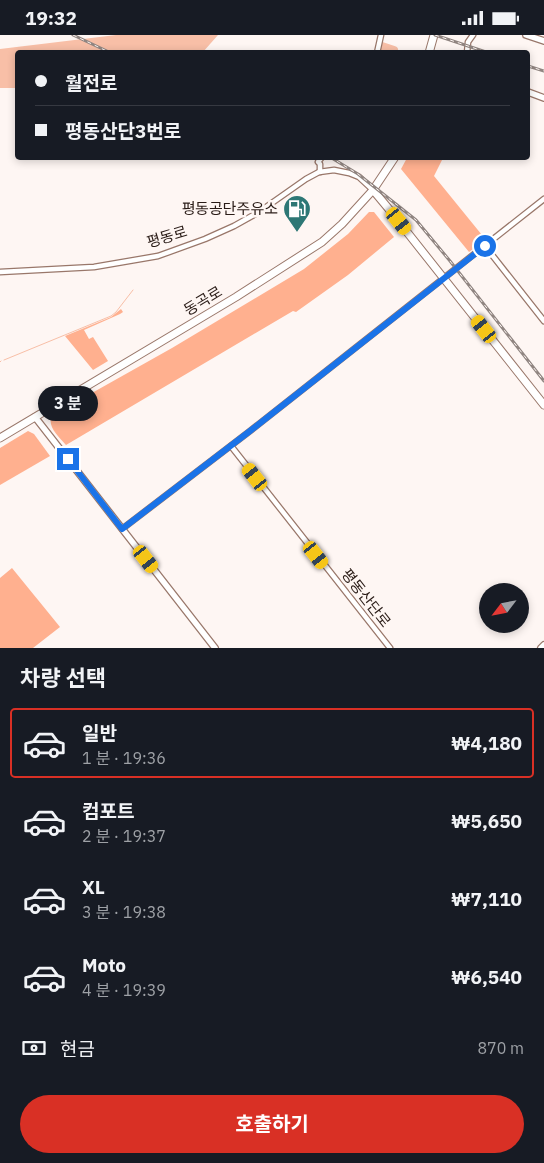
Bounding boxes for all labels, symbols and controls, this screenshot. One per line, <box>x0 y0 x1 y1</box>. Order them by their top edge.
text: 19:32 <box>25 6 77 30</box>
text: 월전로 <box>65 71 117 95</box>
text: 평동산단3번로 <box>65 119 181 143</box>
fuel station icon: 평동공단주유소 <box>282 194 312 233</box>
place label: 평동공단주유소 <box>181 199 278 218</box>
car <box>383 205 414 237</box>
street label: 평동로 <box>144 221 189 252</box>
route start <box>474 235 496 257</box>
street label: 동곡로 <box>180 282 225 319</box>
car <box>468 313 499 345</box>
callout: 3 분 <box>38 387 98 421</box>
text: 3 분 <box>54 393 82 413</box>
route end <box>57 448 79 470</box>
car <box>239 461 270 493</box>
car <box>300 539 331 571</box>
car <box>130 543 161 575</box>
street label: 평동산단로 <box>338 565 395 631</box>
north arrow <box>479 583 529 633</box>
map controls <box>479 583 529 633</box>
text: 차량 선택 <box>20 663 106 692</box>
icon: car <box>22 721 67 766</box>
text: 일반 <box>82 721 117 745</box>
text: ₩4,180 <box>451 731 522 755</box>
text: 1 분 · 19:36 <box>82 748 166 768</box>
icon: car <box>22 799 67 844</box>
text: 컴포트 <box>82 799 134 823</box>
text: ₩5,650 <box>451 809 522 833</box>
text: 2 분 · 19:37 <box>82 826 166 846</box>
text: XL <box>82 875 105 899</box>
icon: car <box>22 877 67 922</box>
text: ₩7,110 <box>451 887 522 911</box>
text: 3 분 · 19:38 <box>82 902 166 922</box>
text: Moto <box>82 953 126 977</box>
icon: car <box>22 955 67 1000</box>
text: ₩6,540 <box>451 965 522 989</box>
text: 4 분 · 19:39 <box>82 980 166 1000</box>
icon: cash <box>20 1034 48 1062</box>
text: 현금 <box>60 1037 95 1061</box>
text: 870 m <box>477 1038 524 1058</box>
button: 호출하기 <box>20 1095 524 1153</box>

